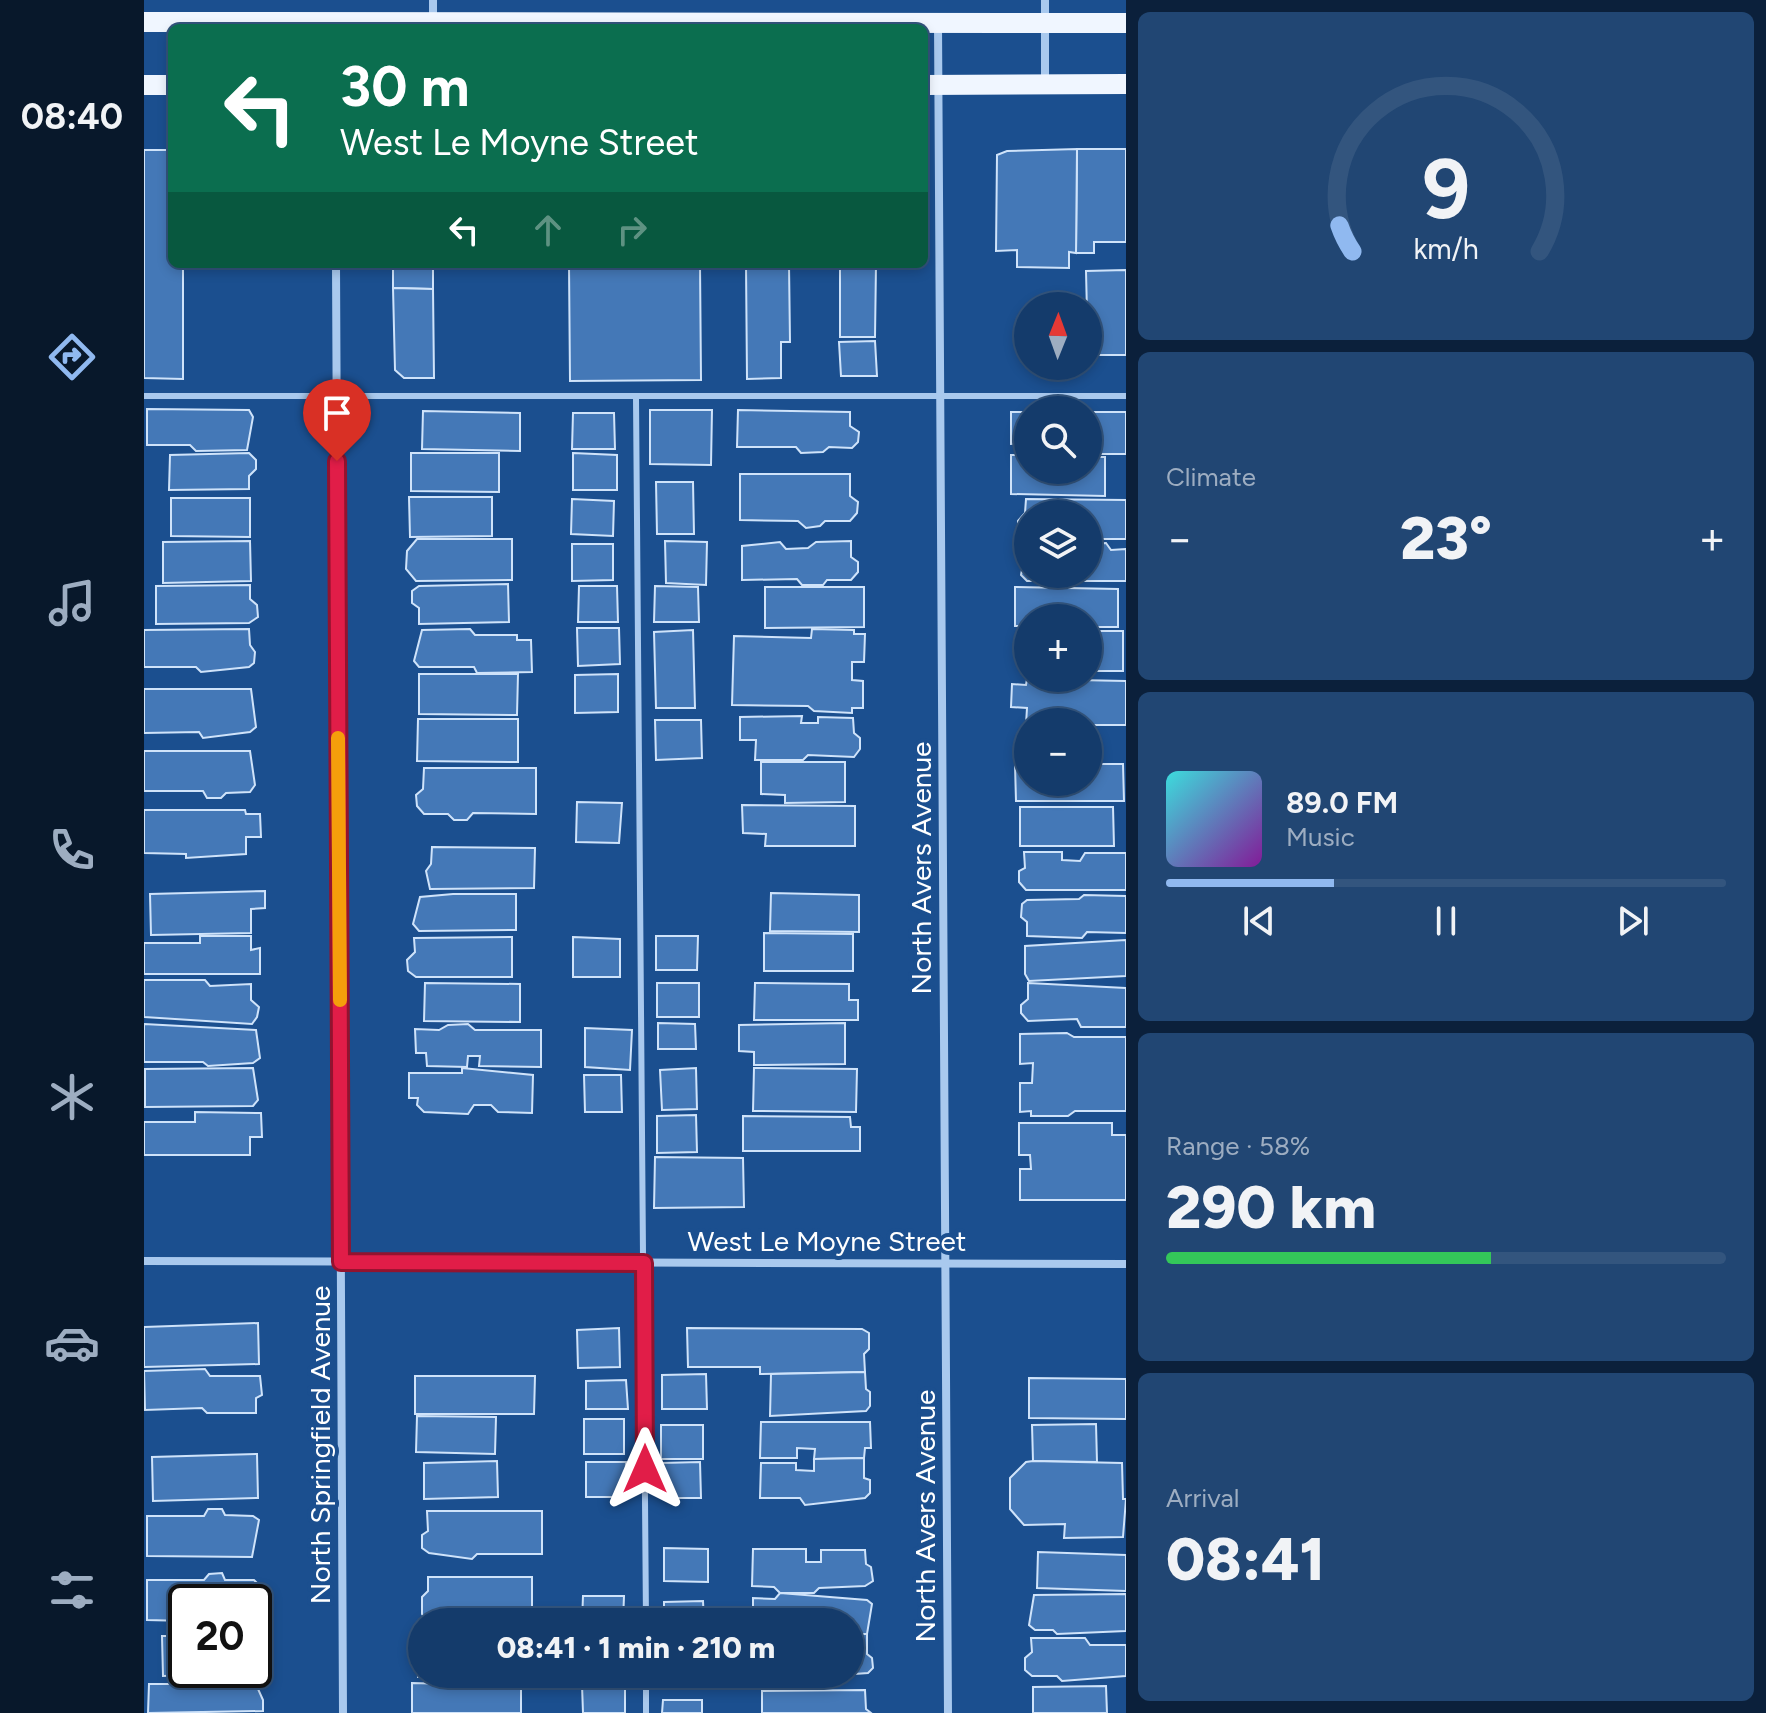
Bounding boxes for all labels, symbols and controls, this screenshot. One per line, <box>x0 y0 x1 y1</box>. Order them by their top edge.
text: 30 m <box>340 53 470 120</box>
icon: left <box>208 56 312 160</box>
text: 08:40 <box>21 95 123 138</box>
text: West Le Moyne Street <box>340 121 699 164</box>
text: 9 <box>1422 139 1470 239</box>
icon: left <box>442 208 486 252</box>
icon: ahead <box>526 208 570 252</box>
icon: right <box>610 208 654 252</box>
text: km/h <box>1413 232 1479 266</box>
north arrow <box>1014 292 1102 380</box>
map controls <box>1014 292 1102 796</box>
icon: directions <box>44 329 100 385</box>
pin <box>303 379 371 461</box>
icon: arrive <box>315 391 359 435</box>
button: search <box>1014 396 1102 484</box>
text: Climate <box>1166 461 1256 493</box>
button: layers <box>1014 500 1102 588</box>
text: 23° <box>1400 502 1492 574</box>
text: − <box>1166 512 1193 565</box>
text: + <box>1699 512 1726 565</box>
icon: music <box>44 575 100 631</box>
button: + <box>1014 604 1102 692</box>
button: − <box>1014 708 1102 796</box>
street label: North Avers Avenue <box>904 742 938 994</box>
text: 89.0 FM <box>1286 784 1398 821</box>
text: Music <box>1286 821 1355 853</box>
icon: phone <box>44 822 100 878</box>
icon: previous <box>1237 899 1281 943</box>
icon: pause <box>1424 899 1468 943</box>
icon: next <box>1611 899 1655 943</box>
icon: climate <box>44 1069 100 1125</box>
text: Range · 58% <box>1166 1130 1310 1162</box>
text: 290 km <box>1166 1171 1376 1243</box>
street label: West Le Moyne Street <box>688 1224 966 1258</box>
street label: North Springfield Avenue <box>303 1286 337 1604</box>
icon: car <box>44 1315 100 1371</box>
street label: North Avers Avenue <box>908 1390 942 1642</box>
position arrow <box>603 1427 687 1511</box>
text: Arrival <box>1166 1482 1239 1514</box>
text: 08:41 <box>1166 1523 1325 1595</box>
icon: filters <box>44 1562 100 1618</box>
speed limit sign: 20 <box>168 1584 272 1688</box>
text: 08:41 · 1 min · 210 m <box>497 1629 775 1666</box>

